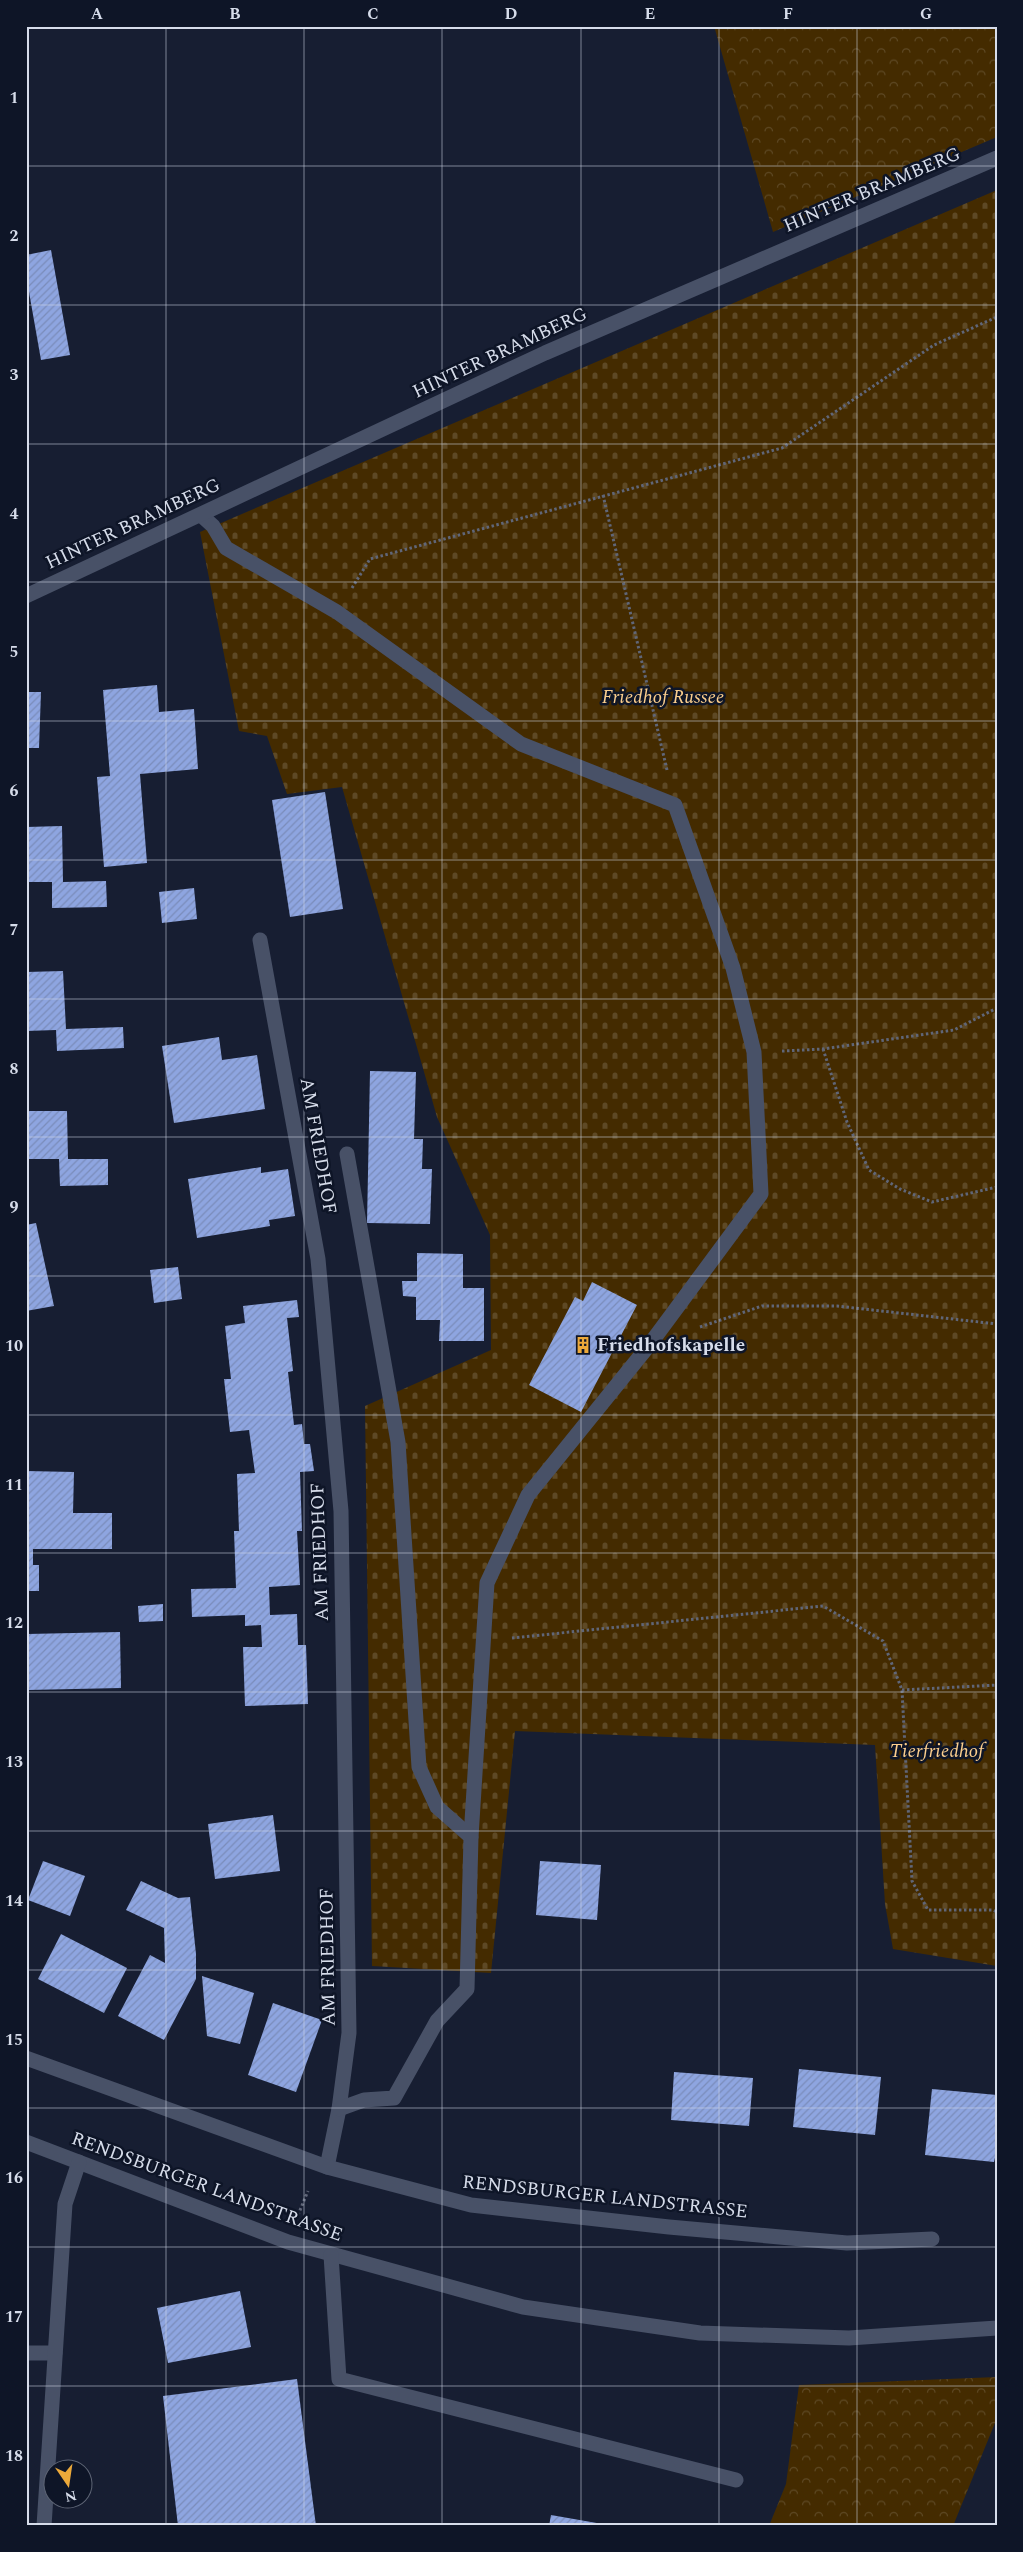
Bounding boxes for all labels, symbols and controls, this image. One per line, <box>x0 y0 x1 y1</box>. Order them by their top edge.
text: A <box>91 2 104 26</box>
text: B <box>229 2 241 26</box>
text: C <box>367 2 379 26</box>
text: D <box>505 2 518 26</box>
text: E <box>645 2 655 26</box>
text: F <box>783 2 793 26</box>
text: G <box>920 2 932 26</box>
text: 1 <box>10 86 18 110</box>
street label: HINTER BRAMBERG <box>779 140 965 240</box>
text: 2 <box>10 224 19 248</box>
street label: HINTER BRAMBERG <box>408 300 592 406</box>
text: 3 <box>10 363 19 387</box>
street label: HINTER BRAMBERG <box>41 471 225 577</box>
text: 4 <box>10 502 19 526</box>
text: 5 <box>10 640 18 664</box>
park label: Friedhof Russee <box>602 683 724 712</box>
text: 6 <box>10 779 19 803</box>
text: 7 <box>10 918 19 942</box>
text: 8 <box>10 1057 19 1081</box>
street label: AM FRIEDHOF <box>292 1075 344 1217</box>
text: 9 <box>10 1195 19 1219</box>
place label: Friedhofskapelle <box>597 1331 745 1360</box>
text: 10 <box>5 1334 23 1358</box>
building icon: Friedhofskapelle <box>573 1335 593 1355</box>
text: 11 <box>5 1473 23 1497</box>
street label: AM FRIEDHOF <box>303 1482 337 1622</box>
text: 12 <box>5 1611 23 1635</box>
park label: Tierfriedhof <box>890 1737 987 1766</box>
text: 13 <box>5 1750 23 1774</box>
street label: AM FRIEDHOF <box>312 1888 344 2026</box>
text: 14 <box>5 1889 23 1913</box>
text: 15 <box>5 2028 23 2052</box>
street label: RENDSBURGER LANDSTRASSE <box>67 2124 347 2250</box>
text: 16 <box>5 2166 23 2190</box>
street label: RENDSBURGER LANDSTRASSE <box>461 2168 749 2226</box>
text: 17 <box>5 2305 23 2329</box>
text: 18 <box>5 2444 23 2468</box>
north arrow <box>42 2460 92 2510</box>
text: N <box>63 2485 79 2508</box>

